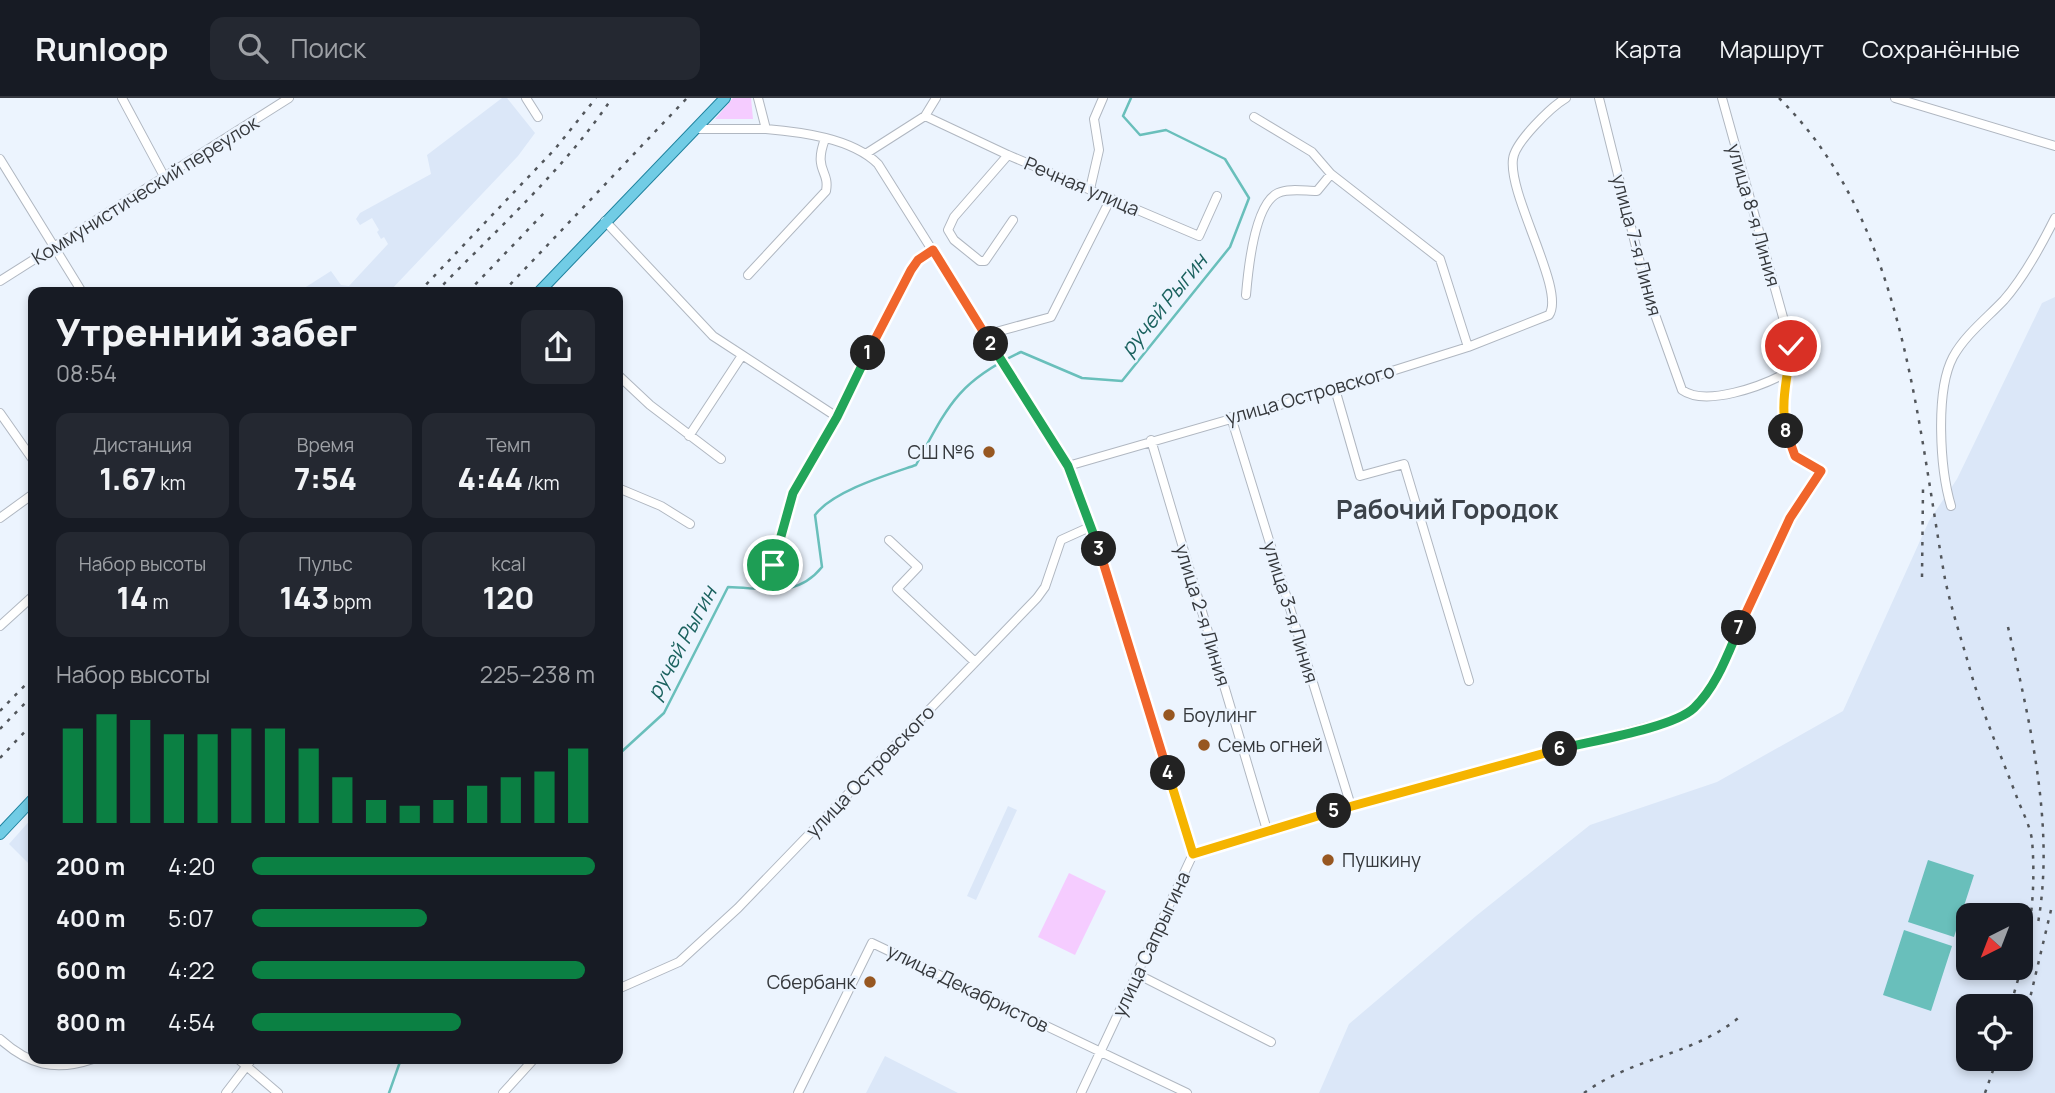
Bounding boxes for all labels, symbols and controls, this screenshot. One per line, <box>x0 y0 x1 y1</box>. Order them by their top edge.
search box <box>210 17 700 80</box>
text: Runloop <box>35 26 168 71</box>
icon: search <box>234 29 272 67</box>
text: Поиск <box>290 30 366 66</box>
text: Карта <box>1615 32 1682 65</box>
text: Маршрут <box>1720 32 1824 65</box>
text: Сохранённые <box>1862 32 2020 65</box>
street label: Коммунистический переулок <box>27 109 264 271</box>
street label: улица 8-я Линия <box>1721 141 1787 289</box>
street label: Речная улица <box>1020 150 1144 222</box>
street label: улица 7-я Линия <box>1606 171 1668 319</box>
water label: ручей Рыгин <box>1113 246 1214 361</box>
text: Утренний забег <box>56 305 357 357</box>
button: share <box>521 310 595 384</box>
pin <box>1761 316 1821 376</box>
pin: 2 <box>974 327 1009 362</box>
icon: check <box>1772 327 1810 365</box>
text: 2 <box>985 330 996 356</box>
pin: 1 <box>850 336 886 370</box>
text: 1 <box>863 339 872 365</box>
text: 08:54 <box>56 357 117 389</box>
street label: улица Островского <box>1222 357 1398 431</box>
pin: 8 <box>1768 414 1803 448</box>
text: 8 <box>1780 417 1791 443</box>
text: Дистанция <box>93 432 192 458</box>
text: Время <box>297 432 354 458</box>
text: Темп <box>486 432 531 458</box>
place label: СШ №6 <box>908 439 975 465</box>
marker: СШ №6 <box>981 444 997 460</box>
text: 1.67 <box>99 458 156 499</box>
text: 7:54 <box>294 458 357 499</box>
text: 4:44 <box>457 458 523 499</box>
text: km <box>156 470 186 496</box>
text: /km <box>523 470 560 496</box>
district label: Рабочий Городок <box>1336 491 1559 527</box>
pin: 3 <box>1082 532 1116 566</box>
pin <box>743 535 803 595</box>
text: 3 <box>1093 535 1104 561</box>
street label: улица 3-я Линия <box>1257 538 1325 686</box>
street label: улица 2-я Линия <box>1169 541 1237 689</box>
icon: arrive <box>754 546 792 584</box>
text: Набор высоты <box>79 551 206 577</box>
text: Пульс <box>298 551 353 577</box>
text: kcal <box>491 551 526 577</box>
text: 14 <box>117 577 149 618</box>
text: 143 <box>279 577 329 618</box>
text: 120 <box>483 577 534 618</box>
water label: ручей Рыгин <box>640 580 723 704</box>
text: m <box>149 589 169 615</box>
text: bpm <box>329 589 372 615</box>
pin: 7 <box>1722 610 1756 646</box>
text: 7 <box>1733 614 1744 640</box>
text: Набор высоты <box>56 658 210 690</box>
text: 225–238 m <box>480 658 595 690</box>
street label: улица Островского <box>800 699 940 843</box>
place label: Боулинг <box>1183 702 1257 728</box>
marker: Боулинг <box>1161 707 1177 723</box>
place label: Семь огней <box>1218 732 1323 758</box>
pin: 6 <box>1542 732 1578 766</box>
text: 6 <box>1554 735 1565 761</box>
marker: Семь огней <box>1196 737 1212 753</box>
pin: 4 <box>1150 756 1186 790</box>
text: 4 <box>1162 759 1173 785</box>
pin: 5 <box>1316 794 1352 828</box>
text: 5 <box>1328 797 1339 823</box>
place label: Пушкину <box>1342 847 1421 873</box>
text: 200 m <box>56 850 125 882</box>
text: 4:20 <box>168 850 216 882</box>
marker: Пушкину <box>1320 852 1336 868</box>
street label: улица Сапрыгина <box>1106 867 1196 1021</box>
text: 400 m <box>56 902 126 934</box>
text: 5:07 <box>168 902 214 934</box>
north arrow <box>1956 903 2034 980</box>
map controls <box>1956 903 2033 1071</box>
street label: улица Декабристов <box>883 938 1053 1038</box>
text: 600 m <box>56 954 126 986</box>
text: 4:22 <box>168 954 215 986</box>
place label: Сбербанк <box>767 969 857 995</box>
marker: Сбербанк <box>862 974 878 990</box>
button: locate <box>1956 994 2033 1071</box>
text: 800 m <box>56 1006 126 1038</box>
text: 4:54 <box>168 1006 215 1038</box>

